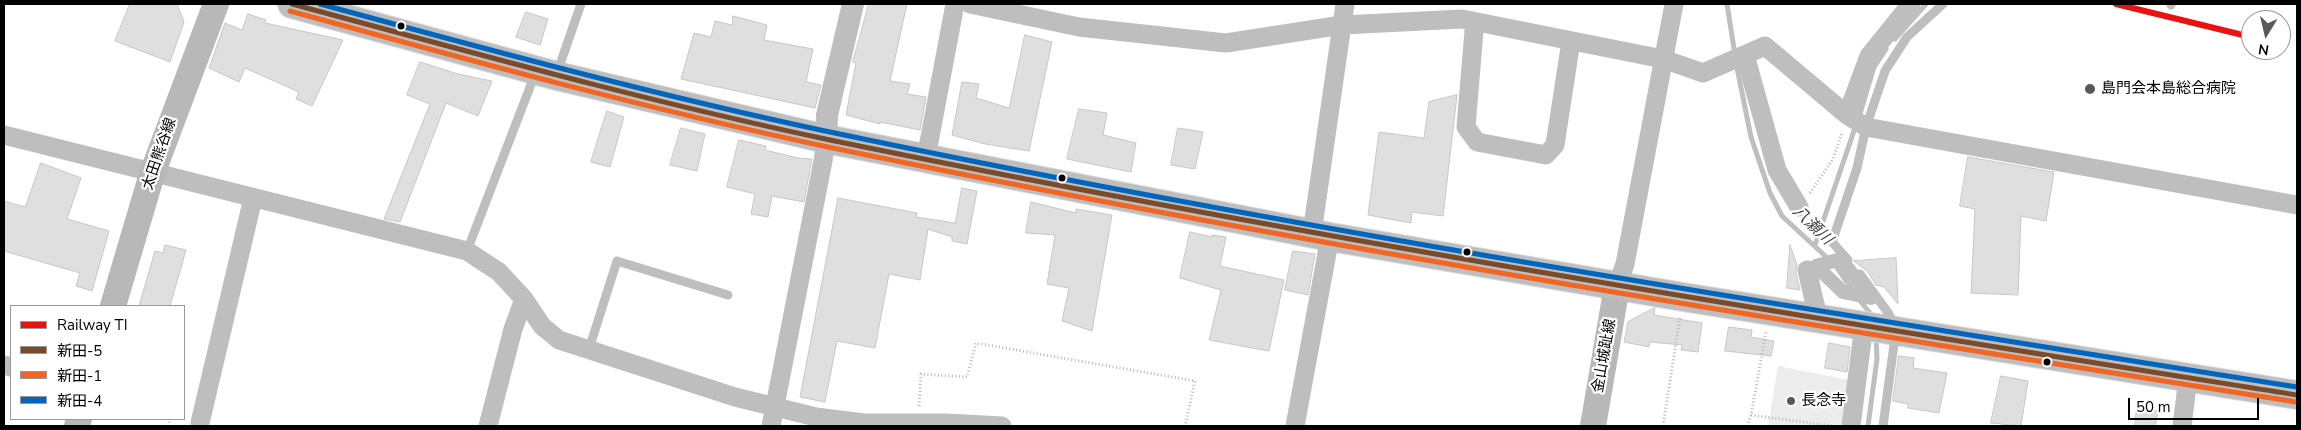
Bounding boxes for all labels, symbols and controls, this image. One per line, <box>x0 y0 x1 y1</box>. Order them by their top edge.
north arrow <box>2241 10 2291 60</box>
unlabelled marker <box>396 21 406 31</box>
text: N <box>2257 39 2270 60</box>
place label: 島門会本島総合病院 <box>2101 80 2236 98</box>
marker: 島門会本島総合病院 <box>2083 82 2097 96</box>
street label: 太田熊谷線 <box>139 116 181 192</box>
unlabelled marker <box>1057 173 1067 183</box>
water label: 八瀬川 <box>1788 202 1836 250</box>
unlabelled marker <box>1462 247 1472 257</box>
legend <box>10 305 185 420</box>
text: Railway TI <box>57 315 127 335</box>
street label: 金山城趾線 <box>1590 318 1620 394</box>
text: 新田-5 <box>57 341 102 361</box>
unlabelled marker <box>2042 357 2052 367</box>
text: 新田-1 <box>57 366 102 386</box>
scale bar <box>2131 388 2262 420</box>
text: 新田-4 <box>57 391 102 411</box>
place label: 長念寺 <box>1801 392 1846 410</box>
marker: 長念寺 <box>1785 395 1797 407</box>
text: 50 m <box>2136 397 2171 417</box>

